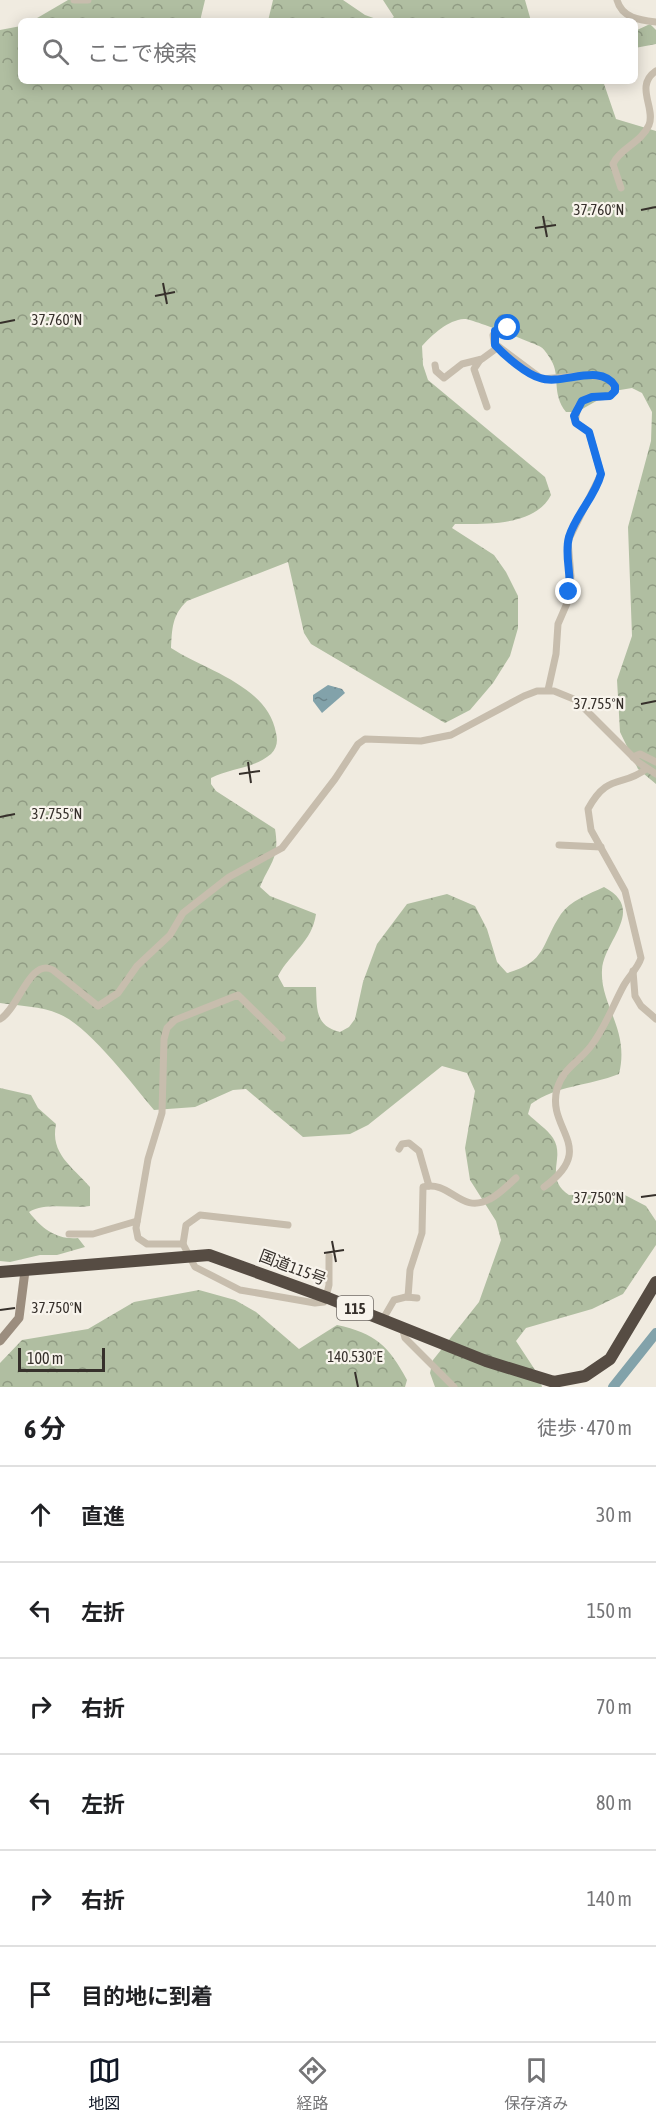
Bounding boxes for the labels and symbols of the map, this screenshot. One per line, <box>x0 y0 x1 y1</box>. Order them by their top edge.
text: 37.760°N <box>574 201 624 218</box>
text: 37.760°N <box>32 311 82 328</box>
route start <box>494 314 520 340</box>
route end <box>555 578 581 604</box>
text: 37.755°N <box>574 695 624 712</box>
text: 37.755°N <box>32 805 82 822</box>
text: 37.750°N <box>574 1189 624 1206</box>
street label: 国道115号 <box>257 1246 329 1288</box>
road number: 115 <box>337 1296 373 1320</box>
text: 37.750°N <box>32 1299 82 1316</box>
scale bar <box>18 1345 105 1372</box>
text: 140.530°E <box>327 1348 383 1365</box>

